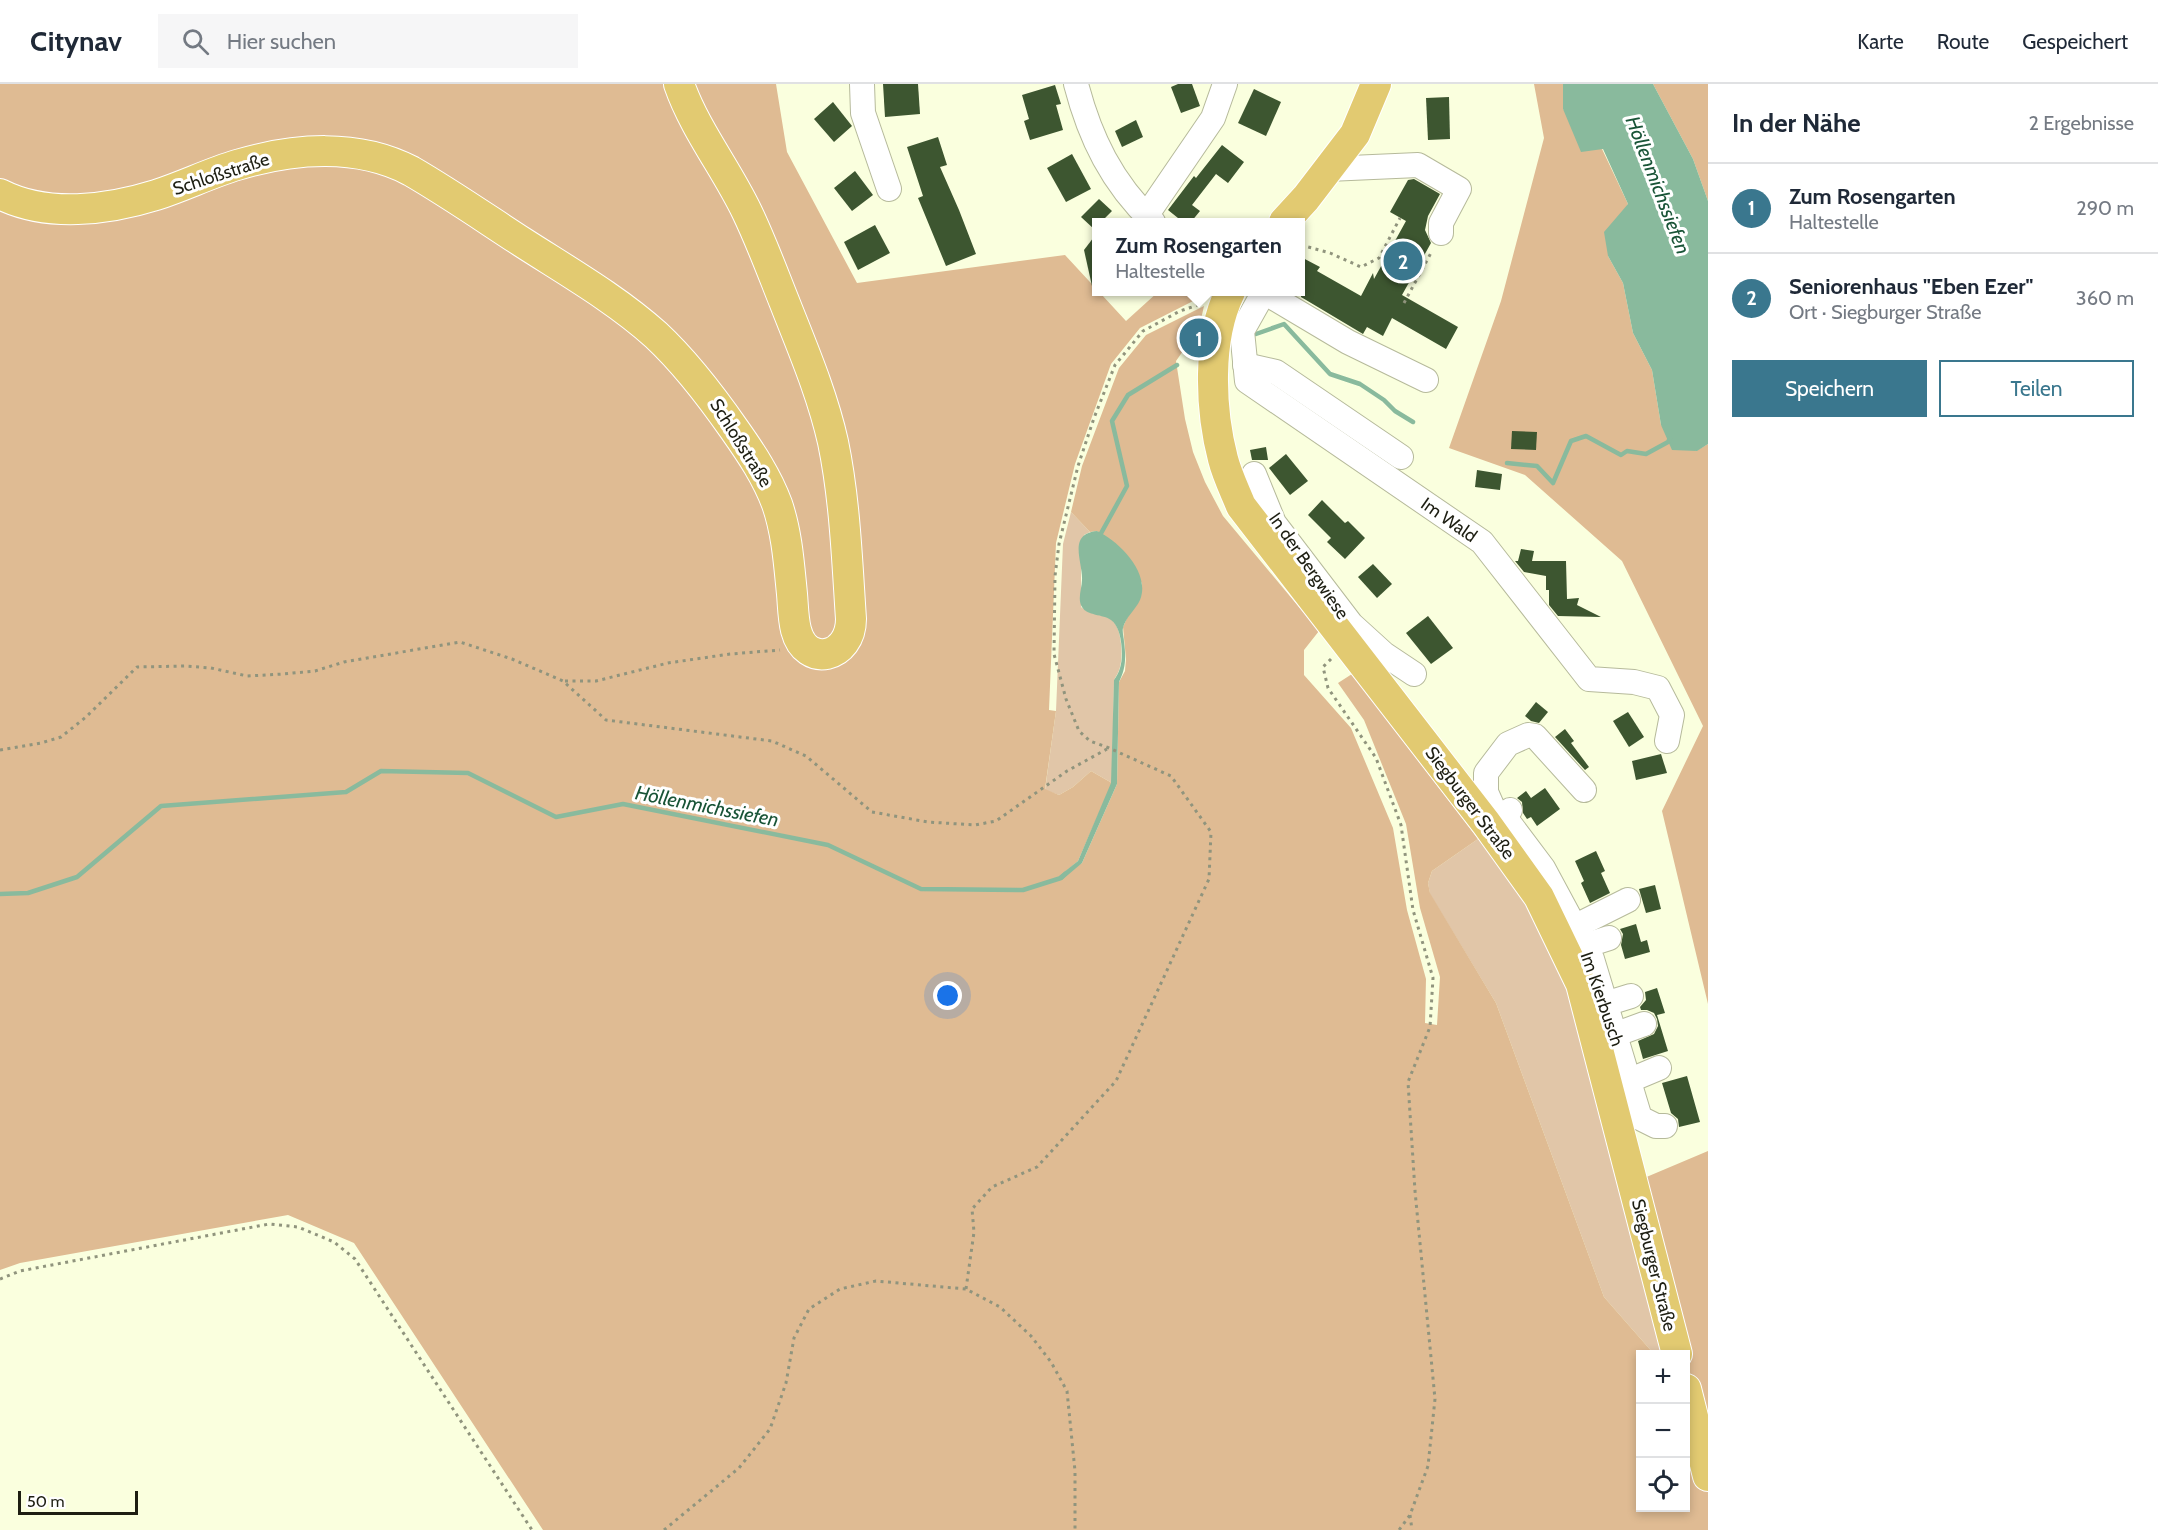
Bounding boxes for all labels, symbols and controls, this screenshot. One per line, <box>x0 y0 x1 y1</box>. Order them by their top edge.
search box <box>158 14 578 68</box>
text: Citynav <box>30 24 122 58</box>
icon: search <box>179 25 212 58</box>
text: Hier suchen <box>227 28 336 55</box>
text: Karte <box>1857 29 1904 54</box>
text: Route <box>1937 29 1989 54</box>
text: Gespeichert <box>2022 29 2128 54</box>
text: In der Nähe <box>1732 107 1861 139</box>
text: 2 Ergebnisse <box>2028 111 2134 135</box>
water label: Höllenmichssiefen <box>1621 113 1695 257</box>
street label: Schloßstraße <box>170 148 272 200</box>
text: Zum Rosengarten <box>1789 183 1956 210</box>
text: 1 <box>1748 196 1755 220</box>
text: 290 m <box>2076 196 2134 220</box>
text: Haltestelle <box>1789 210 1879 234</box>
popup <box>1092 218 1305 296</box>
text: Zum Rosengarten <box>1115 232 1282 259</box>
pin: 2 <box>1384 238 1422 284</box>
text: Haltestelle <box>1115 259 1205 283</box>
text: Seniorenhaus "Eben Ezer" <box>1789 273 2033 300</box>
text: 2 <box>1746 286 1757 310</box>
text: 360 m <box>2076 286 2134 310</box>
text: Ort · Siegburger Straße <box>1789 300 1981 324</box>
pin: 1 <box>1180 316 1218 360</box>
button: Speichern <box>1732 360 1927 417</box>
button: Teilen <box>1939 360 2134 417</box>
street label: Schloßstraße <box>705 395 777 491</box>
street label: Im Wald <box>1417 493 1481 547</box>
street label: In der Bergwiese <box>1264 509 1354 623</box>
street label: Siegburger Straße <box>1420 742 1520 864</box>
water label: Höllenmichssiefen <box>633 780 781 832</box>
street label: Im Kierbusch <box>1576 949 1628 1049</box>
your location <box>933 981 962 1010</box>
street label: Siegburger Straße <box>1627 1197 1681 1333</box>
map controls <box>1636 1350 1690 1512</box>
button: + <box>1636 1350 1690 1404</box>
button: − <box>1636 1404 1690 1458</box>
button: locate <box>1636 1458 1690 1512</box>
scale bar <box>18 1488 138 1516</box>
text: 50 m <box>27 1492 64 1511</box>

